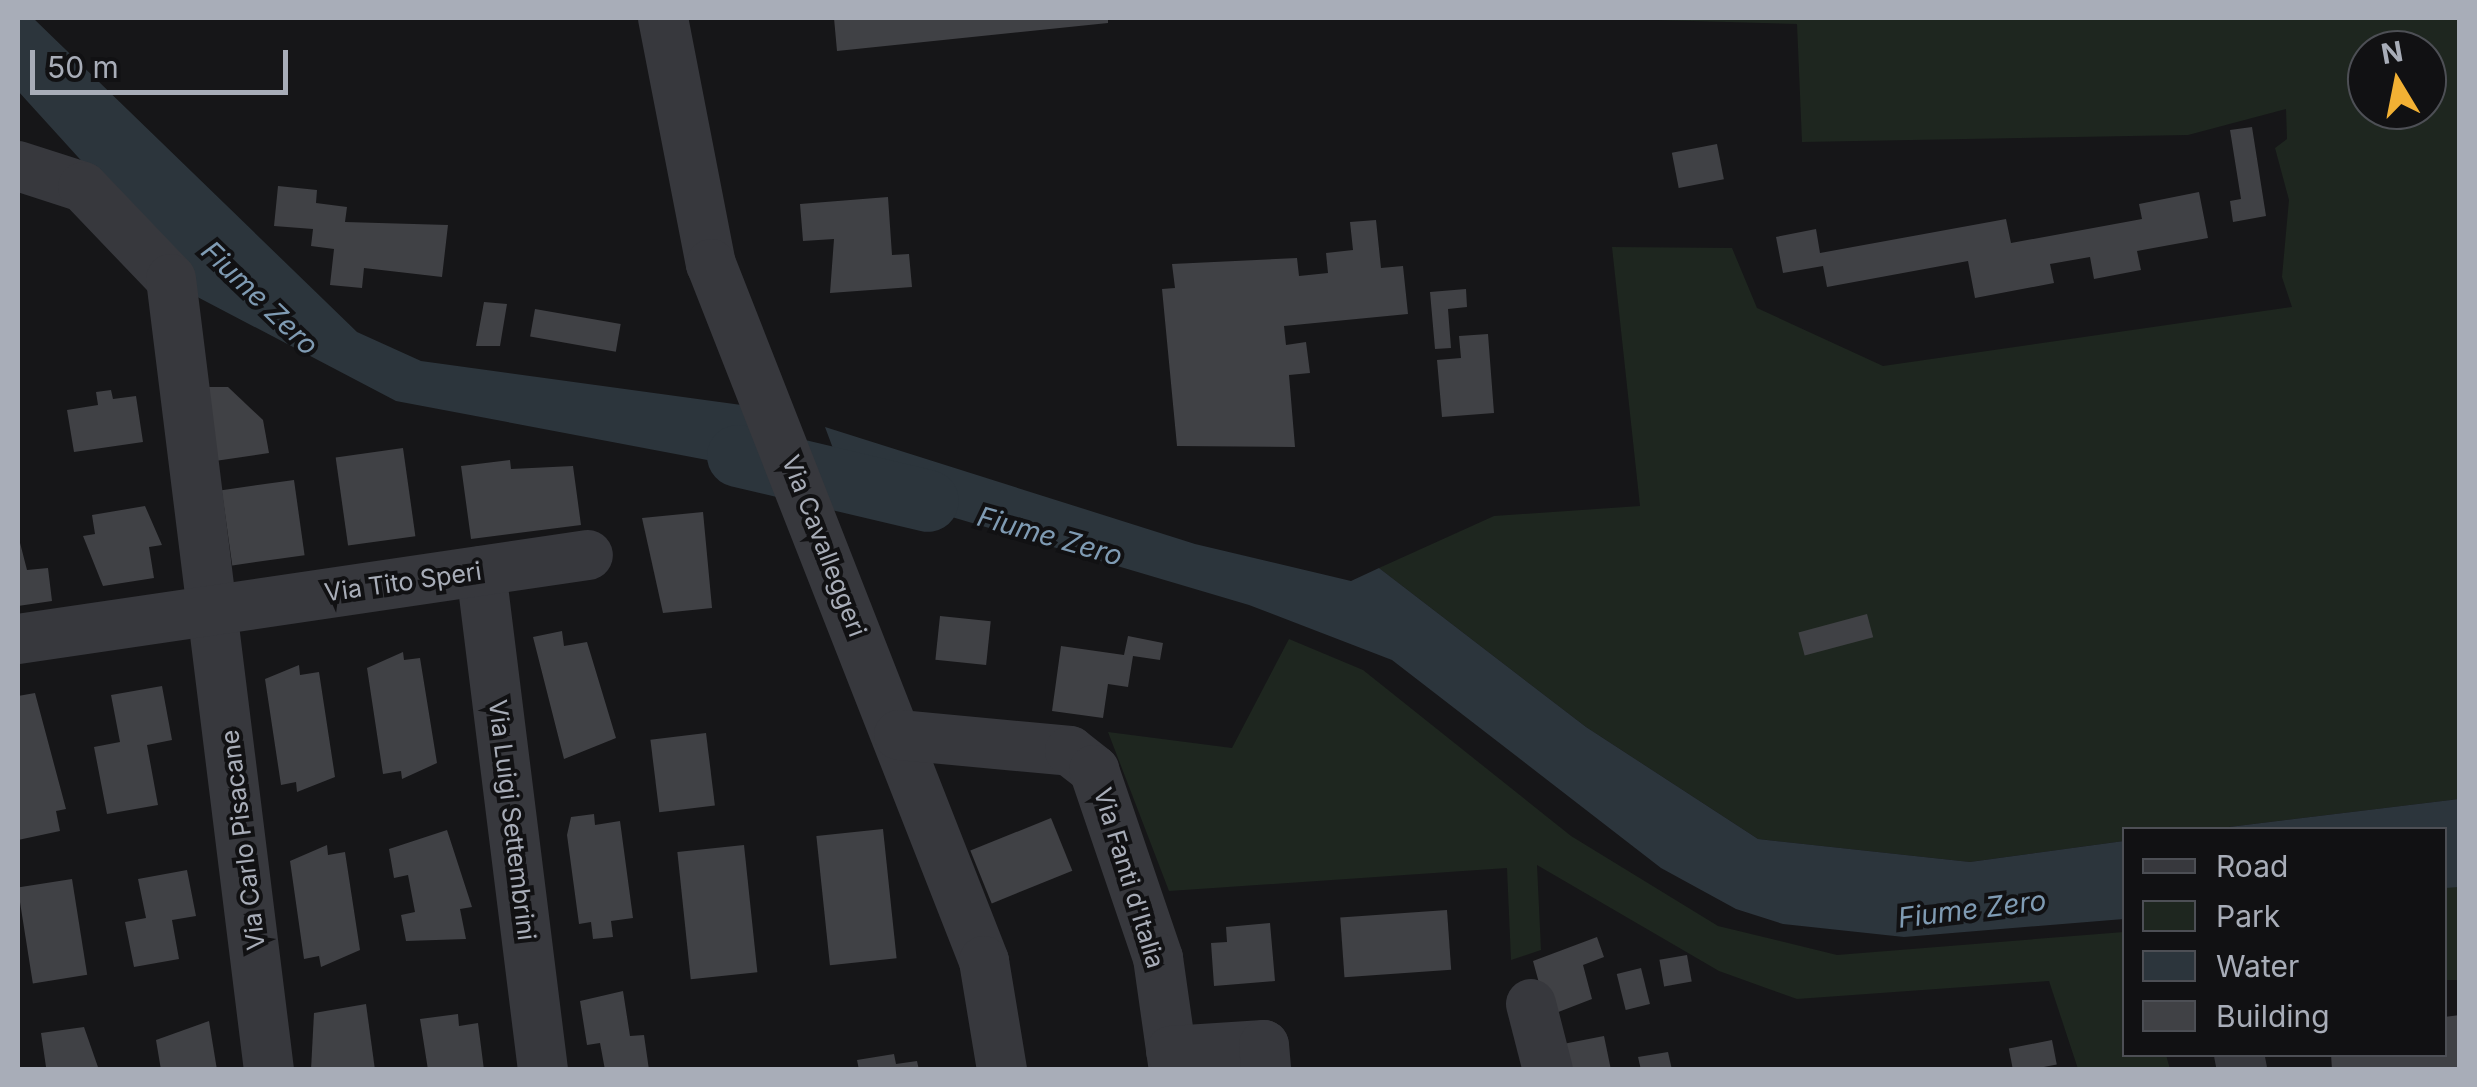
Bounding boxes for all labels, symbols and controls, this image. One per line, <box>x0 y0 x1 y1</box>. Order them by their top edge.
scale bar <box>35 30 292 92</box>
north arrow <box>2347 30 2447 130</box>
text: N <box>2379 34 2406 71</box>
text: 50 m <box>47 49 119 85</box>
water label: Fiume Zero <box>195 234 325 362</box>
street label: Via Cavalleggeri <box>776 451 872 641</box>
water label: Fiume Zero <box>974 499 1126 573</box>
street label: Via Tito Speri <box>323 556 483 608</box>
street label: Via Luigi Settembrini <box>482 698 542 942</box>
street label: Via Carlo Pisacane <box>215 728 271 952</box>
street label: Via Fanti d'Italia <box>1087 784 1171 972</box>
legend <box>2122 827 2447 1057</box>
text: Road <box>2216 848 2288 884</box>
water label: Fiume Zero <box>1896 883 2048 935</box>
text: Park <box>2216 898 2280 934</box>
text: Water <box>2216 948 2299 984</box>
text: Building <box>2216 998 2330 1034</box>

